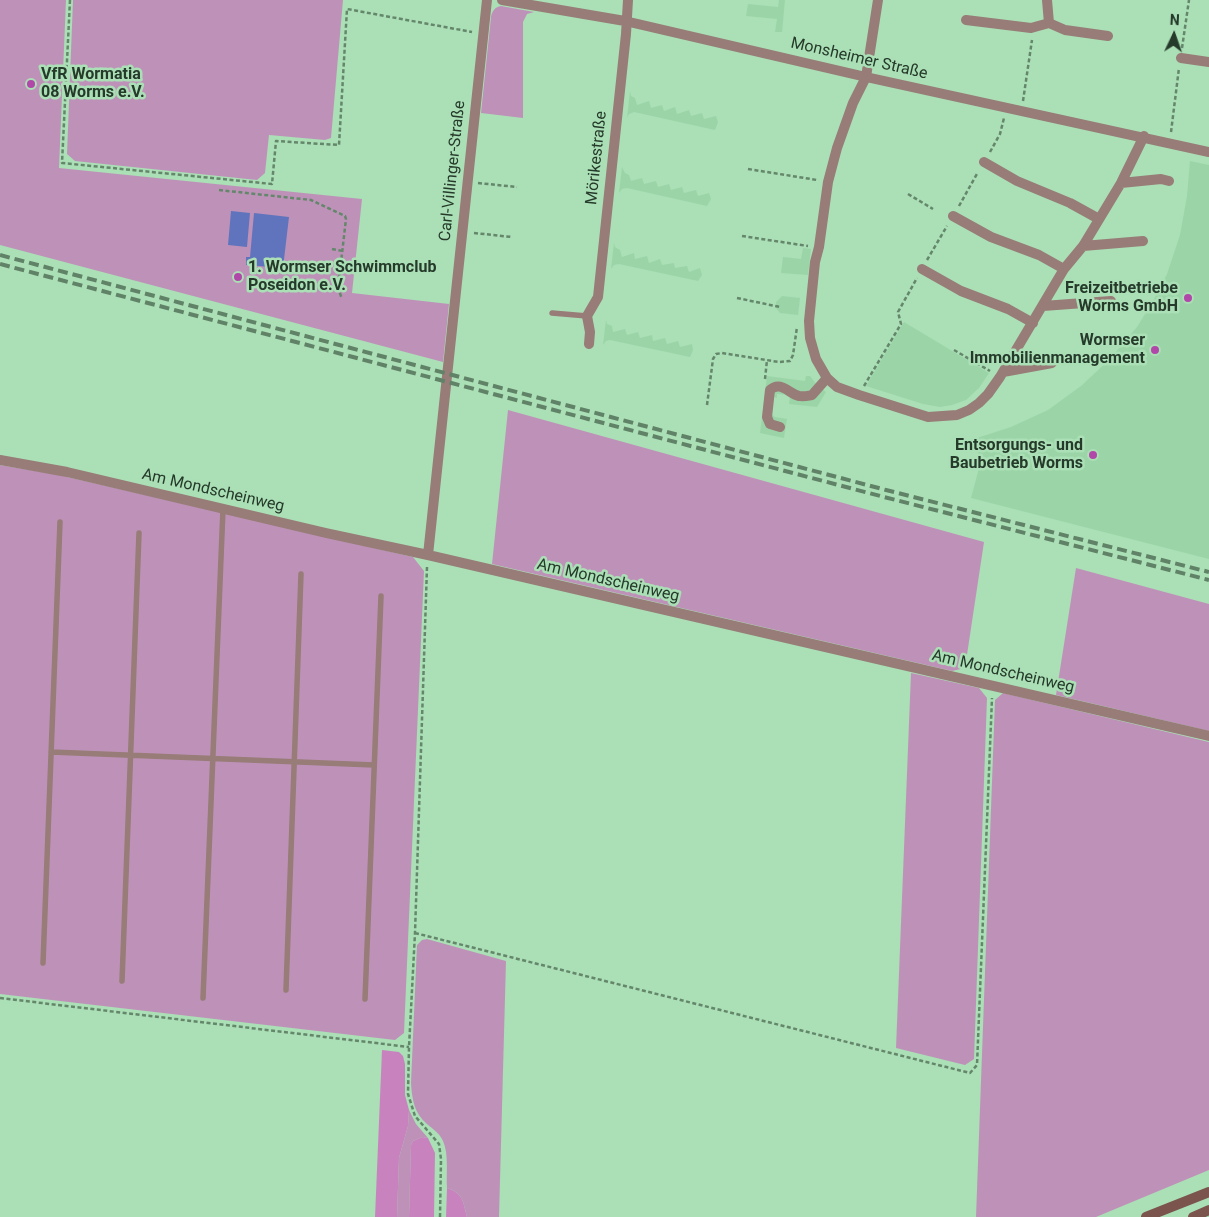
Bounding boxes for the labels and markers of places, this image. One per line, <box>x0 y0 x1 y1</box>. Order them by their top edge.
place label: VfR Wormatia 08 Worms e.V. <box>41 65 145 103</box>
marker: VfR Wormatia 08 Worms e.V. <box>25 78 37 90</box>
place label: 1. Wormser Schwimmclub Poseidon e.V. <box>248 258 436 296</box>
marker: 1. Wormser Schwimmclub Poseidon e.V. <box>232 271 244 283</box>
place label: Freizeitbetriebe Worms GmbH <box>1065 279 1178 317</box>
marker: Freizeitbetriebe Worms GmbH <box>1182 292 1194 304</box>
place label: Wormser Immobilienmanagement <box>970 331 1145 369</box>
marker: Wormser Immobilienmanagement <box>1149 344 1161 356</box>
place label: Entsorgungs- und Baubetrieb Worms <box>950 436 1083 474</box>
marker: Entsorgungs- und Baubetrieb Worms <box>1087 449 1099 461</box>

